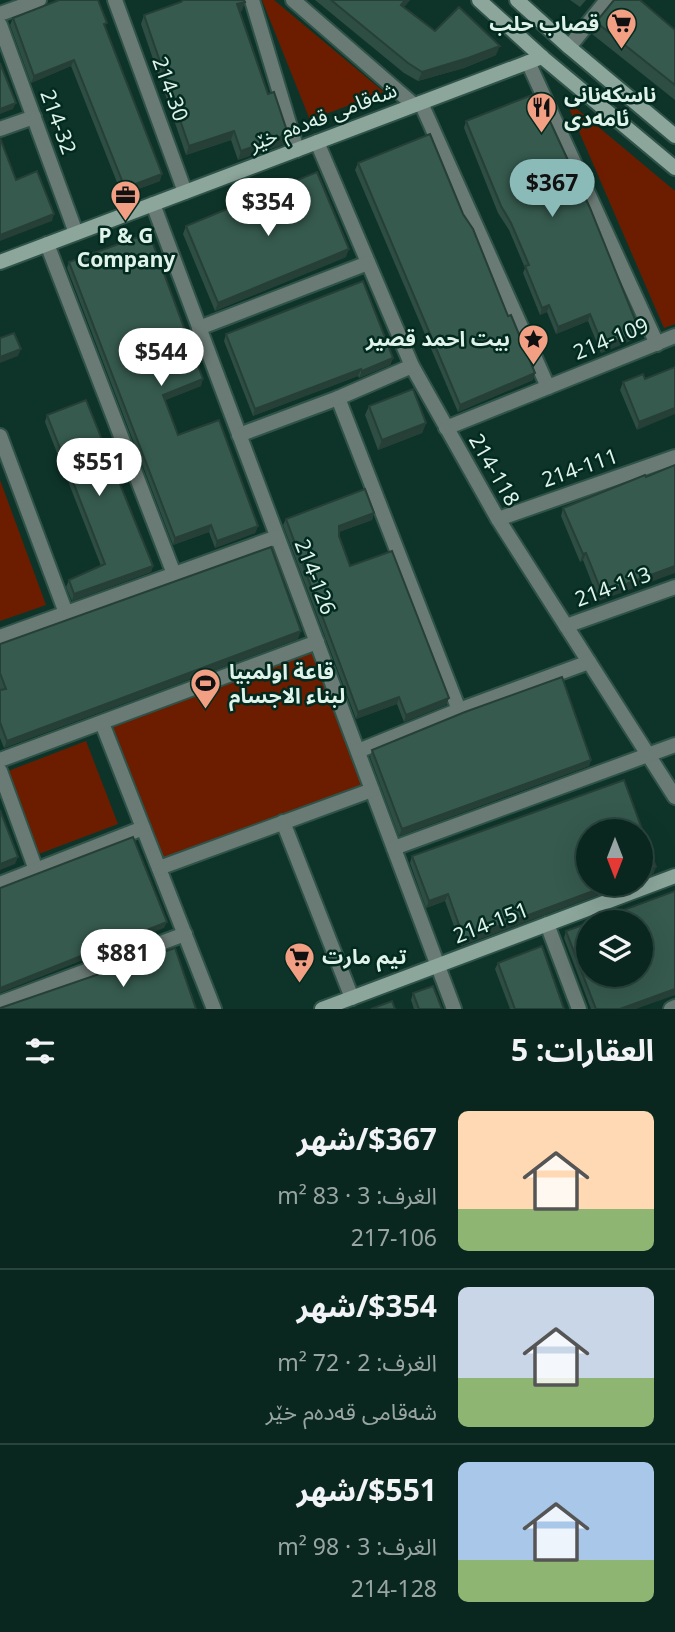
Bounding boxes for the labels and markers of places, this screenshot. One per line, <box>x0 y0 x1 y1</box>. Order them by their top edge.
supermarket icon: قصاب حلب <box>605 7 639 51</box>
place label: قصاب حلب <box>489 9 599 37</box>
place label: ناسکەنانی ئامەدی <box>564 80 656 132</box>
restaurant icon: ناسکەنانی ئامەدی <box>524 90 558 134</box>
pin: $367 <box>511 160 593 219</box>
pin: $354 <box>227 178 309 238</box>
office icon: P & G Company <box>109 179 143 223</box>
place label: P & G Company <box>77 221 175 273</box>
place icon: بيت احمد قصير <box>516 322 550 366</box>
place label: بيت احمد قصير <box>365 324 510 352</box>
pin: $544 <box>120 328 202 388</box>
pin: $551 <box>58 438 140 498</box>
place label: قاعة اولمبيا لبناء الاجسام <box>229 657 345 712</box>
sports icon: قاعة اولمبيا لبناء الاجسام <box>189 667 223 711</box>
pin: $881 <box>82 930 164 989</box>
supermarket icon: تيم مارت <box>282 940 316 984</box>
place label: تيم مارت <box>322 942 407 972</box>

